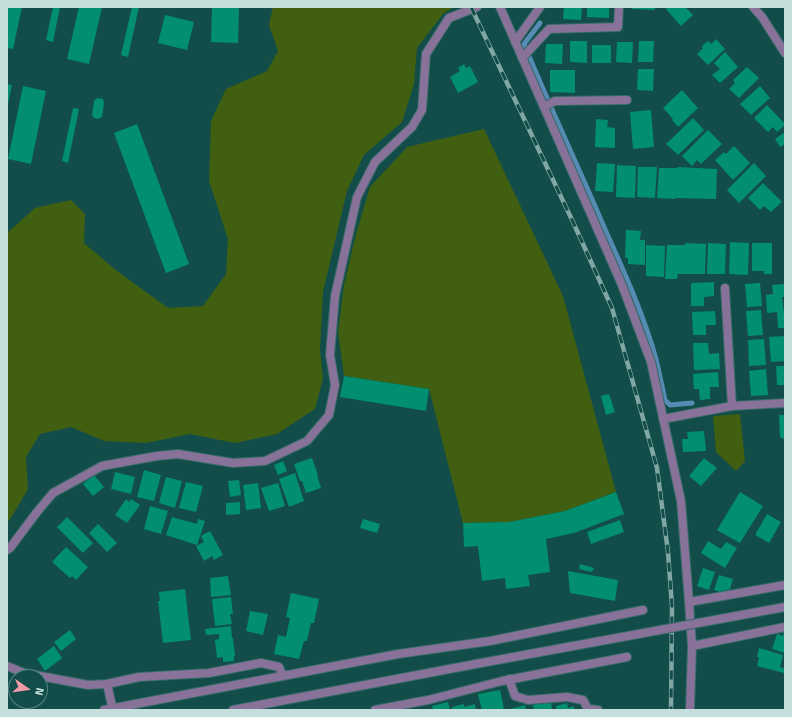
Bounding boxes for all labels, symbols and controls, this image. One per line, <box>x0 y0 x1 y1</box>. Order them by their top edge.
north arrow <box>8 669 48 709</box>
text: N <box>32 686 46 697</box>

